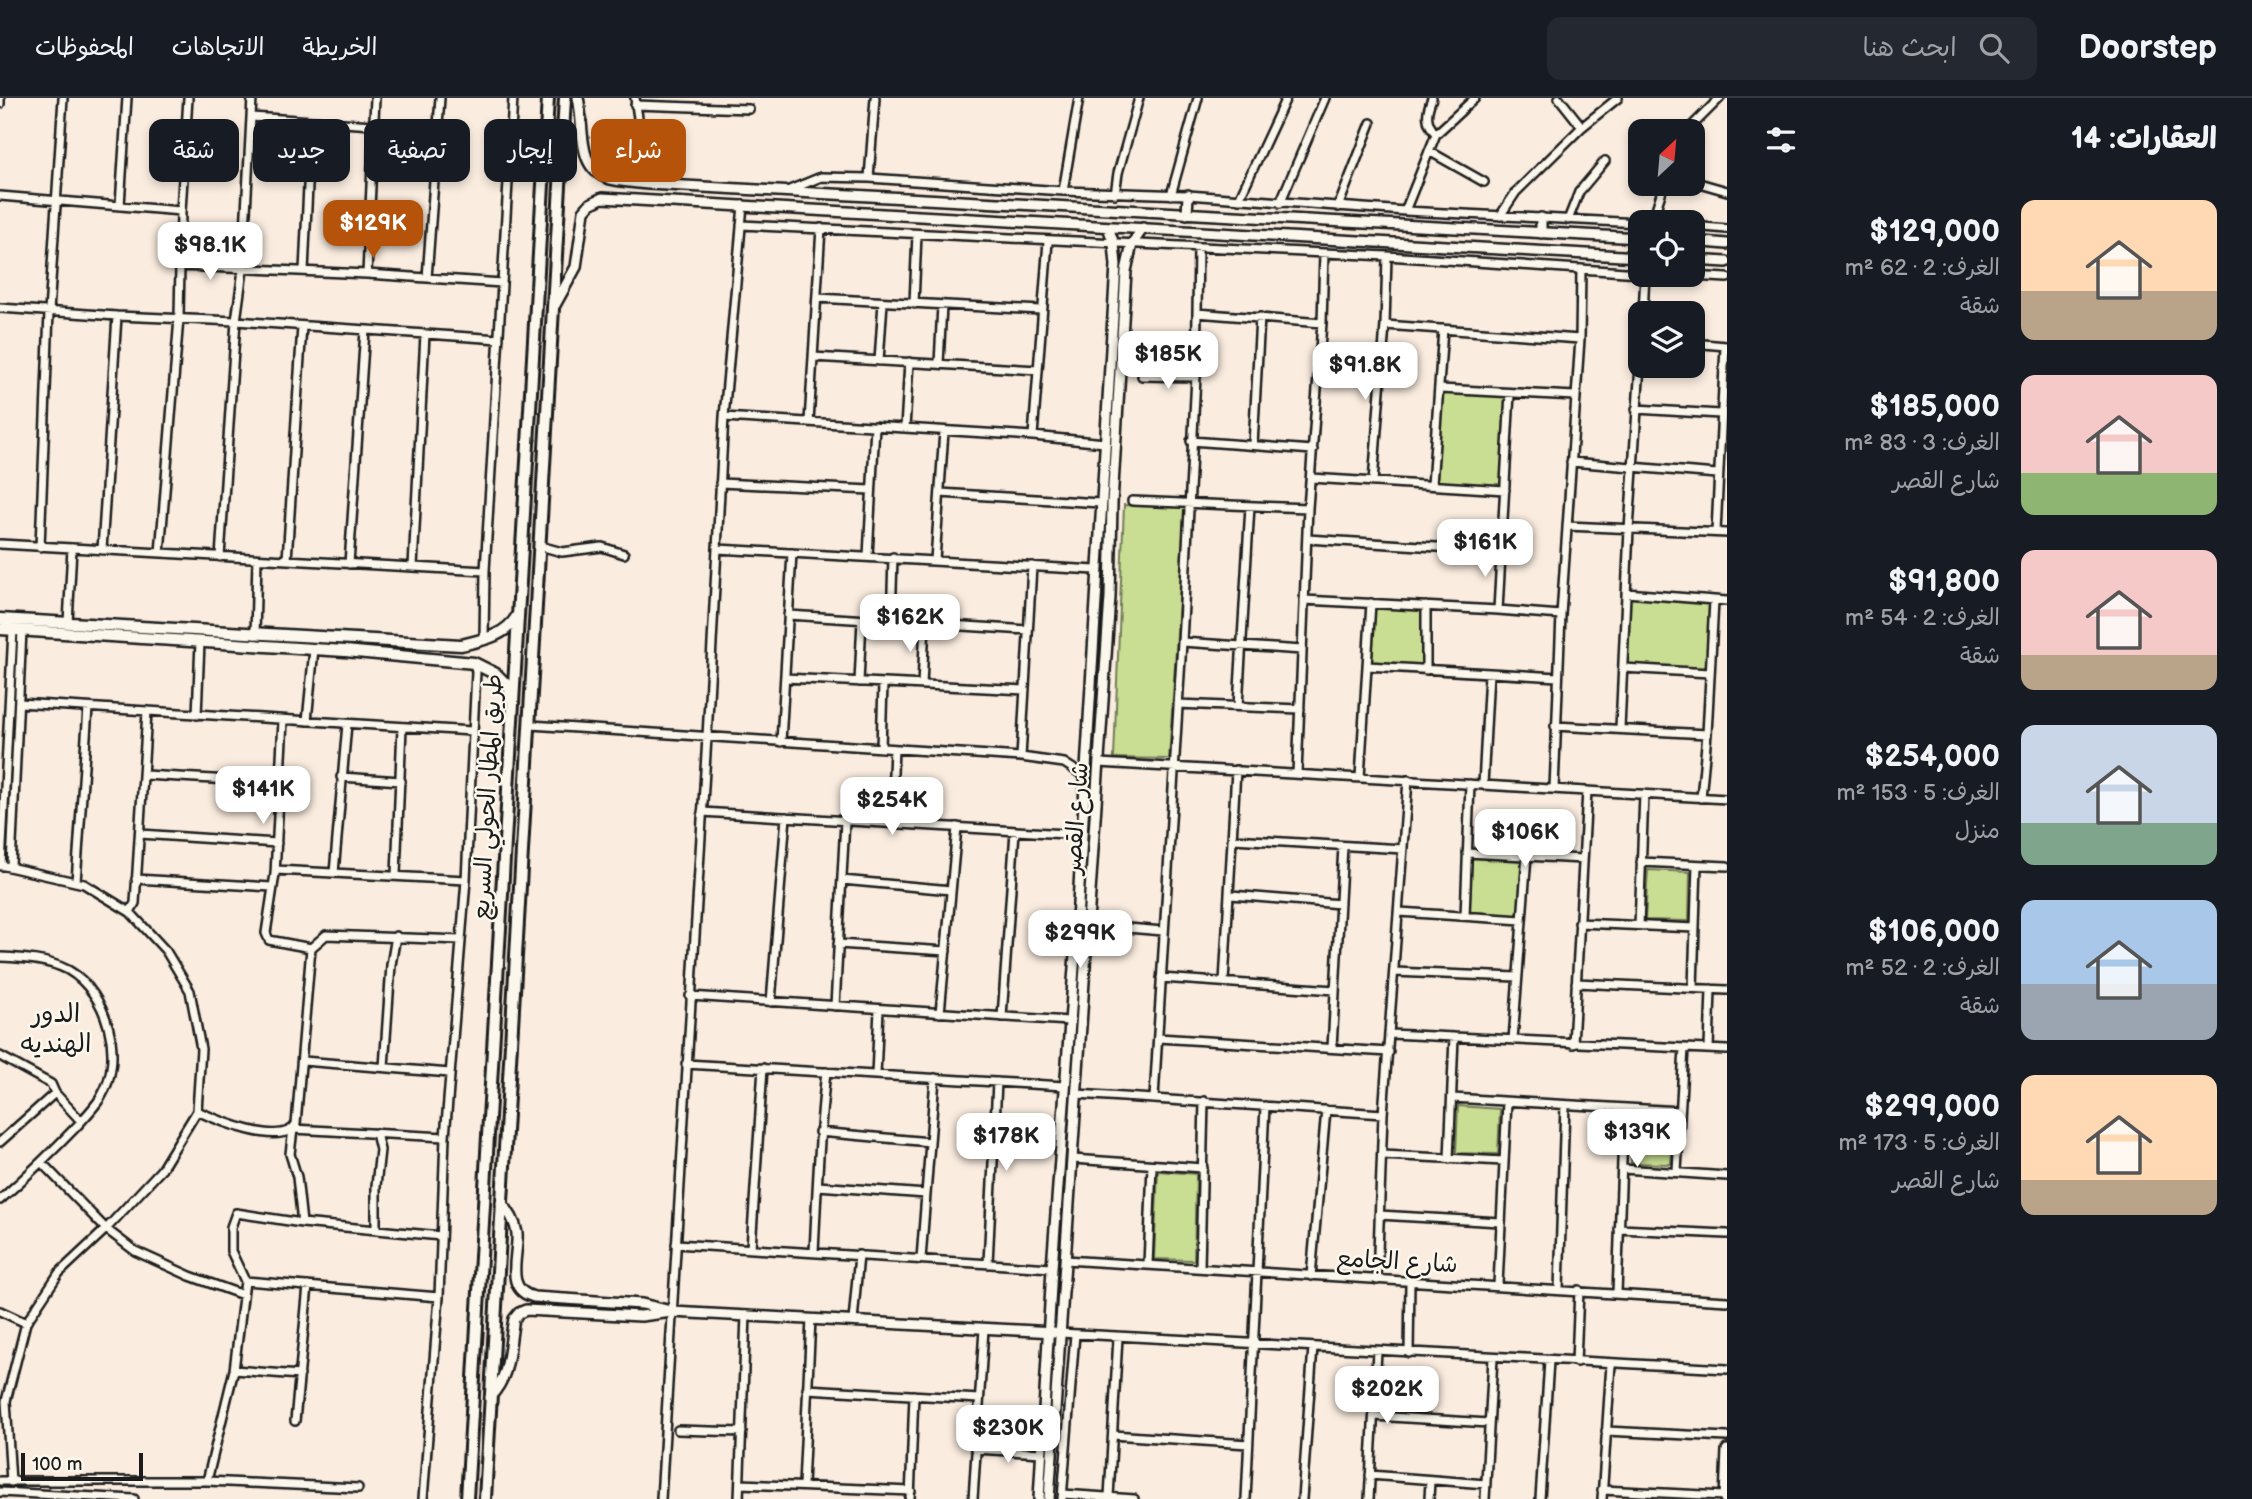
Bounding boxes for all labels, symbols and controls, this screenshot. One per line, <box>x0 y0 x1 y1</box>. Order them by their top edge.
search box <box>1547 17 2037 80</box>
text: Doorstep <box>2079 28 2217 68</box>
icon: search <box>1975 29 2013 67</box>
text: المحفوظات <box>35 33 134 62</box>
text: الاتجاهات <box>172 33 265 62</box>
text: الخريطة <box>303 33 377 62</box>
text: ابحث هنا <box>1863 33 1957 64</box>
chip: شقة <box>149 119 239 182</box>
chip: جديد <box>253 119 350 182</box>
chip: تصفية <box>364 119 470 182</box>
chip: إيجار <box>484 119 577 182</box>
chip: شراء <box>591 119 686 182</box>
north arrow <box>1628 119 1704 196</box>
map controls <box>1628 119 1705 378</box>
icon: filters <box>1762 121 1800 159</box>
text: العقارات: 14 <box>2071 121 2217 157</box>
pin: $129K <box>324 200 422 260</box>
text: $129K <box>339 209 407 237</box>
button: locate <box>1628 210 1705 287</box>
text: $129,000 <box>1869 214 2000 250</box>
pin: $98.1K <box>153 222 267 282</box>
icon: home <box>2077 228 2161 312</box>
text: $98.1K <box>174 231 246 259</box>
text: الغرف: 2 · 62 m² <box>1845 254 2000 282</box>
text: شقة <box>1960 292 2000 320</box>
button: layers <box>1628 301 1705 378</box>
pin: $185K <box>1119 331 1217 391</box>
text: $185K <box>1134 340 1202 368</box>
pin: $91.8K <box>1308 342 1422 402</box>
text: $91.8K <box>1329 351 1401 379</box>
text: $185,000 <box>1870 389 2000 425</box>
icon: home <box>2077 403 2161 487</box>
text: الغرف: 3 · 83 m² <box>1844 429 2000 457</box>
text: شارع القصر <box>1892 467 2000 495</box>
pin: $161K <box>1436 519 1534 579</box>
text: $161K <box>1453 528 1517 556</box>
text: $91,800 <box>1888 564 2000 600</box>
icon: home <box>2077 578 2161 662</box>
pin: $162K <box>861 594 959 654</box>
text: $162K <box>876 603 944 631</box>
text: الغرف: 2 · 54 m² <box>1845 604 2000 632</box>
text: شقة <box>1960 642 2000 670</box>
street label: طريق المطار الحولي السريع <box>467 673 514 921</box>
text: $254,000 <box>1865 739 2000 775</box>
icon: home <box>2077 753 2161 837</box>
street label: شارع القصر <box>1058 761 1097 877</box>
pin: $141K <box>214 766 312 826</box>
text: $141K <box>231 775 295 803</box>
pin: $254K <box>843 778 941 837</box>
text: الغرف: 5 · 153 m² <box>1836 779 2000 807</box>
text: $254K <box>856 786 928 814</box>
pin: $106K <box>1476 810 1574 869</box>
text: منزل <box>1955 817 2000 845</box>
text: $106K <box>1491 818 1559 846</box>
pin: $299K <box>1031 910 1129 970</box>
text: $106,000 <box>1868 914 2000 950</box>
text: $299K <box>1044 919 1116 947</box>
icon: home <box>2077 928 2161 1012</box>
text: الغرف: 2 · 52 m² <box>1846 954 2000 982</box>
text: شقة <box>1960 992 2000 1020</box>
district label: الدور الهنديه <box>21 999 91 1060</box>
text: $299,000 <box>1864 1089 2000 1125</box>
icon: home <box>2077 1103 2161 1187</box>
pin: $139K <box>1588 1110 1686 1169</box>
pin: $178K <box>957 1114 1055 1173</box>
text: $139K <box>1603 1118 1671 1146</box>
text: $178K <box>973 1122 1040 1150</box>
text: الغرف: 5 · 173 m² <box>1838 1129 2000 1157</box>
text: شارع القصر <box>1892 1167 2000 1195</box>
street label: شارع الجامع <box>1335 1244 1458 1281</box>
pin: $202K <box>1338 1366 1436 1426</box>
text: $202K <box>1351 1375 1423 1403</box>
pin: $230K <box>959 1406 1057 1465</box>
text: $230K <box>972 1414 1044 1442</box>
scale bar <box>21 1450 144 1482</box>
text: 100 m <box>32 1453 83 1476</box>

